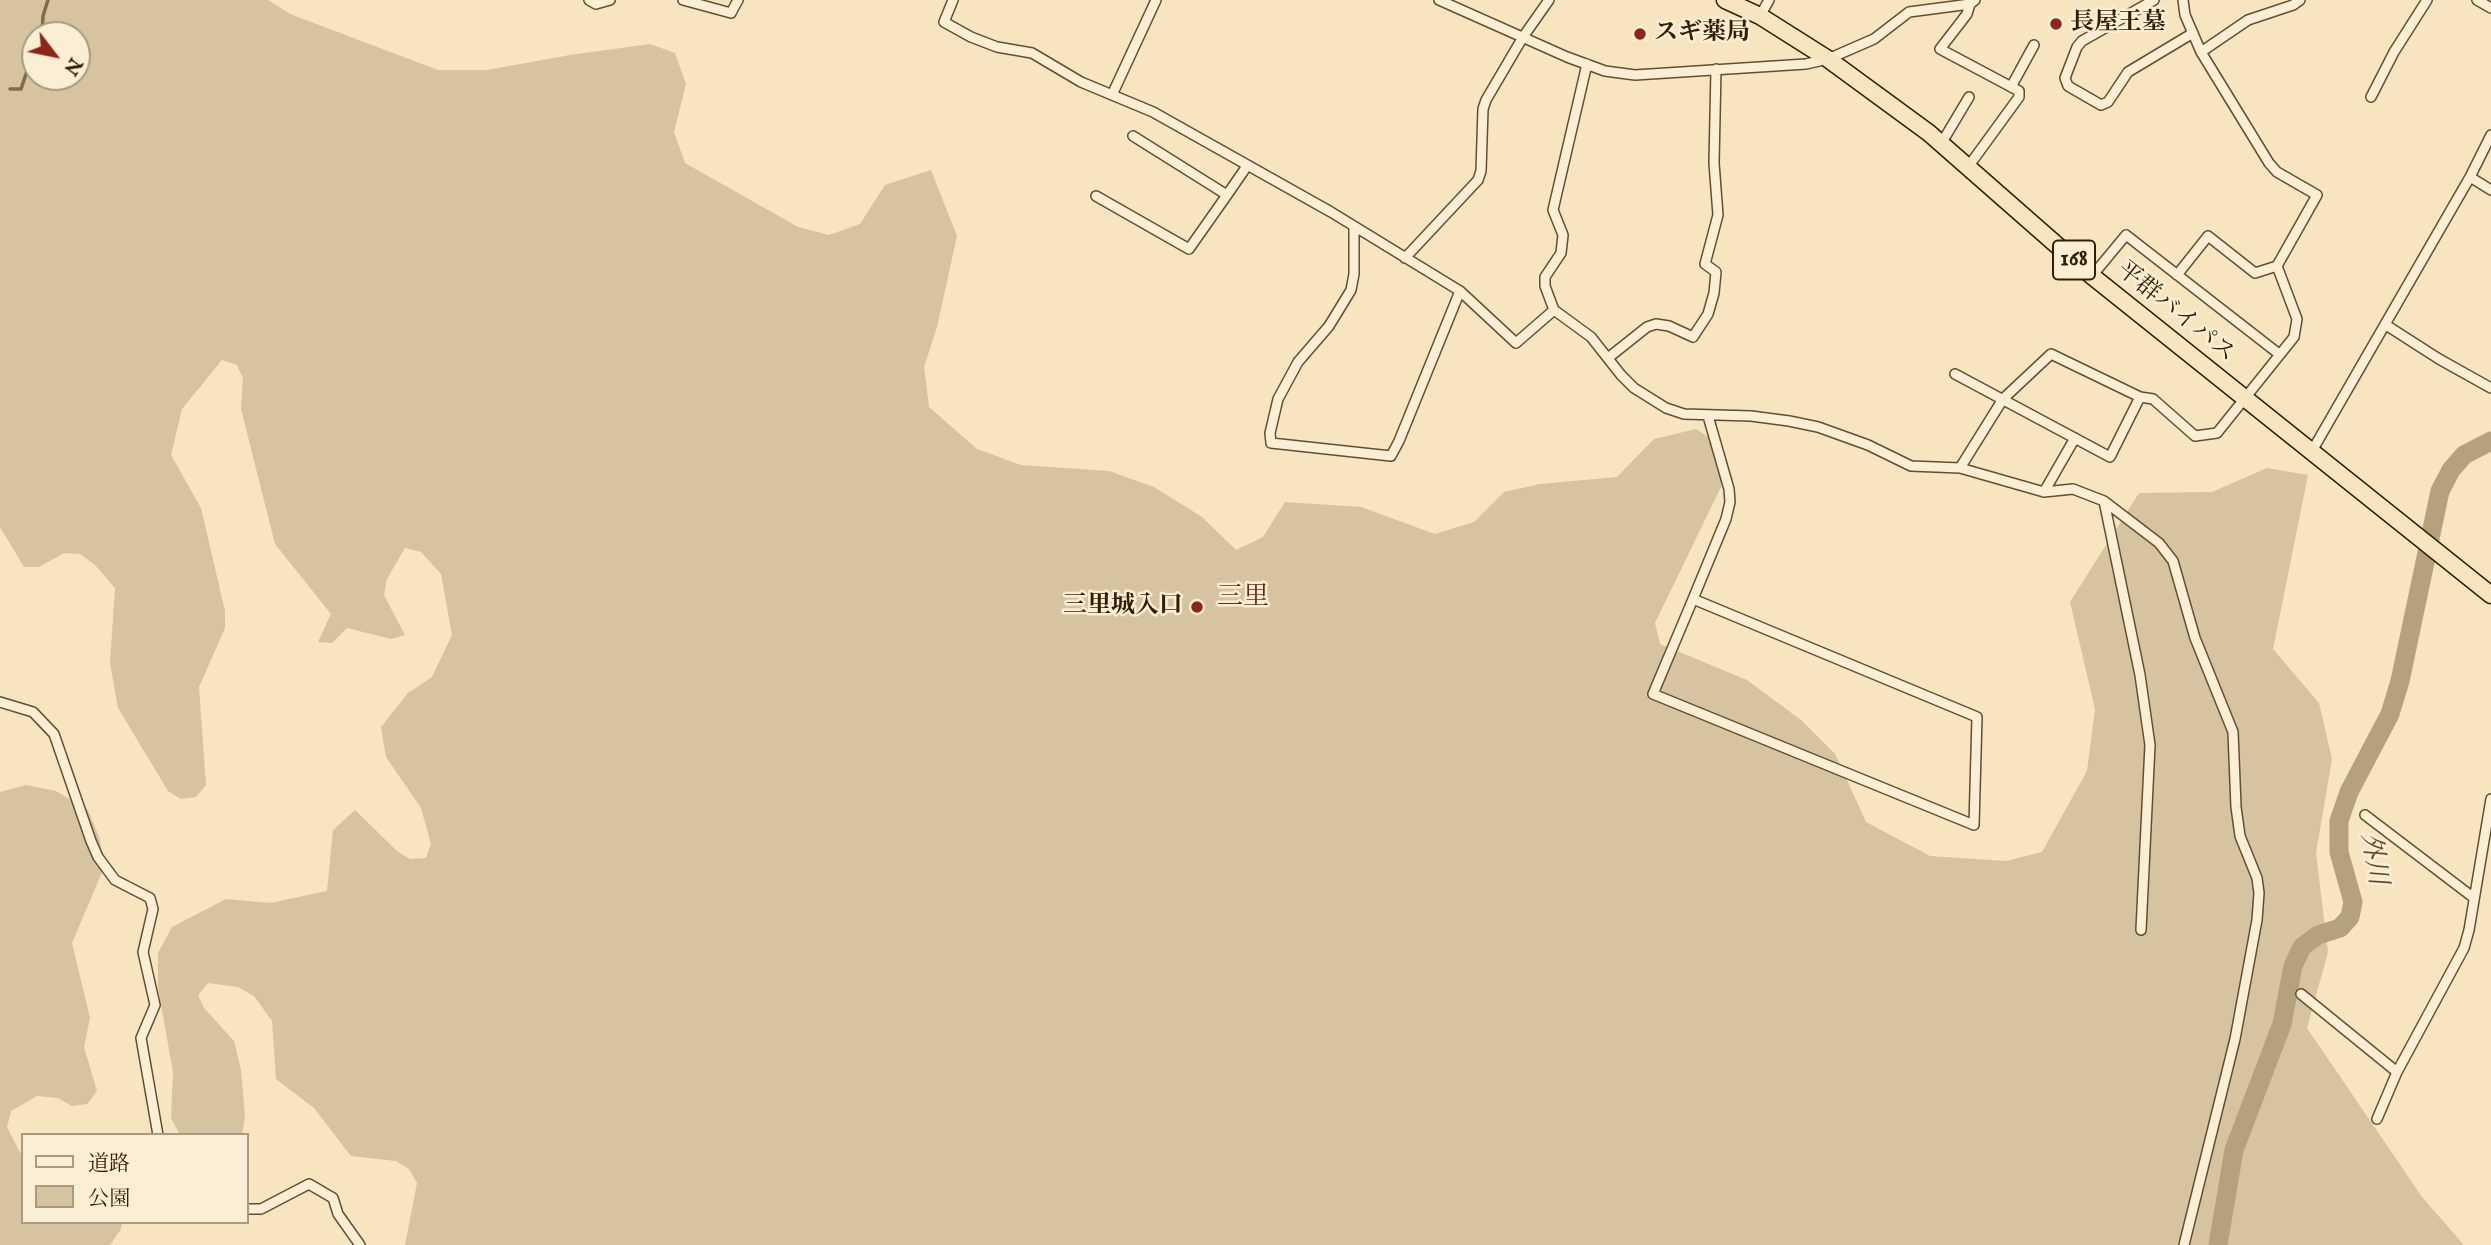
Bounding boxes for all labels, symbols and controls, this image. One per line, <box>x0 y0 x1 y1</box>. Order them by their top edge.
place label: 長屋王墓 <box>2070 10 2166 38</box>
marker: 長屋王墓 <box>2048 16 2064 32</box>
place label: スギ薬局 <box>1654 20 1750 48</box>
north arrow <box>21 21 91 91</box>
marker: スギ薬局 <box>1632 26 1648 42</box>
text: N <box>58 53 87 79</box>
road number: 168 <box>2053 241 2095 280</box>
street label: 平群バイパス <box>2110 256 2240 370</box>
district label: 三里 <box>1217 583 1269 615</box>
place label: 三里城入口 <box>1063 593 1183 621</box>
marker: 三里城入口 <box>1189 599 1205 615</box>
water label: 外川 <box>2352 831 2392 887</box>
legend <box>21 1133 248 1224</box>
text: 道路 <box>88 1151 130 1178</box>
text: 公園 <box>88 1186 130 1213</box>

